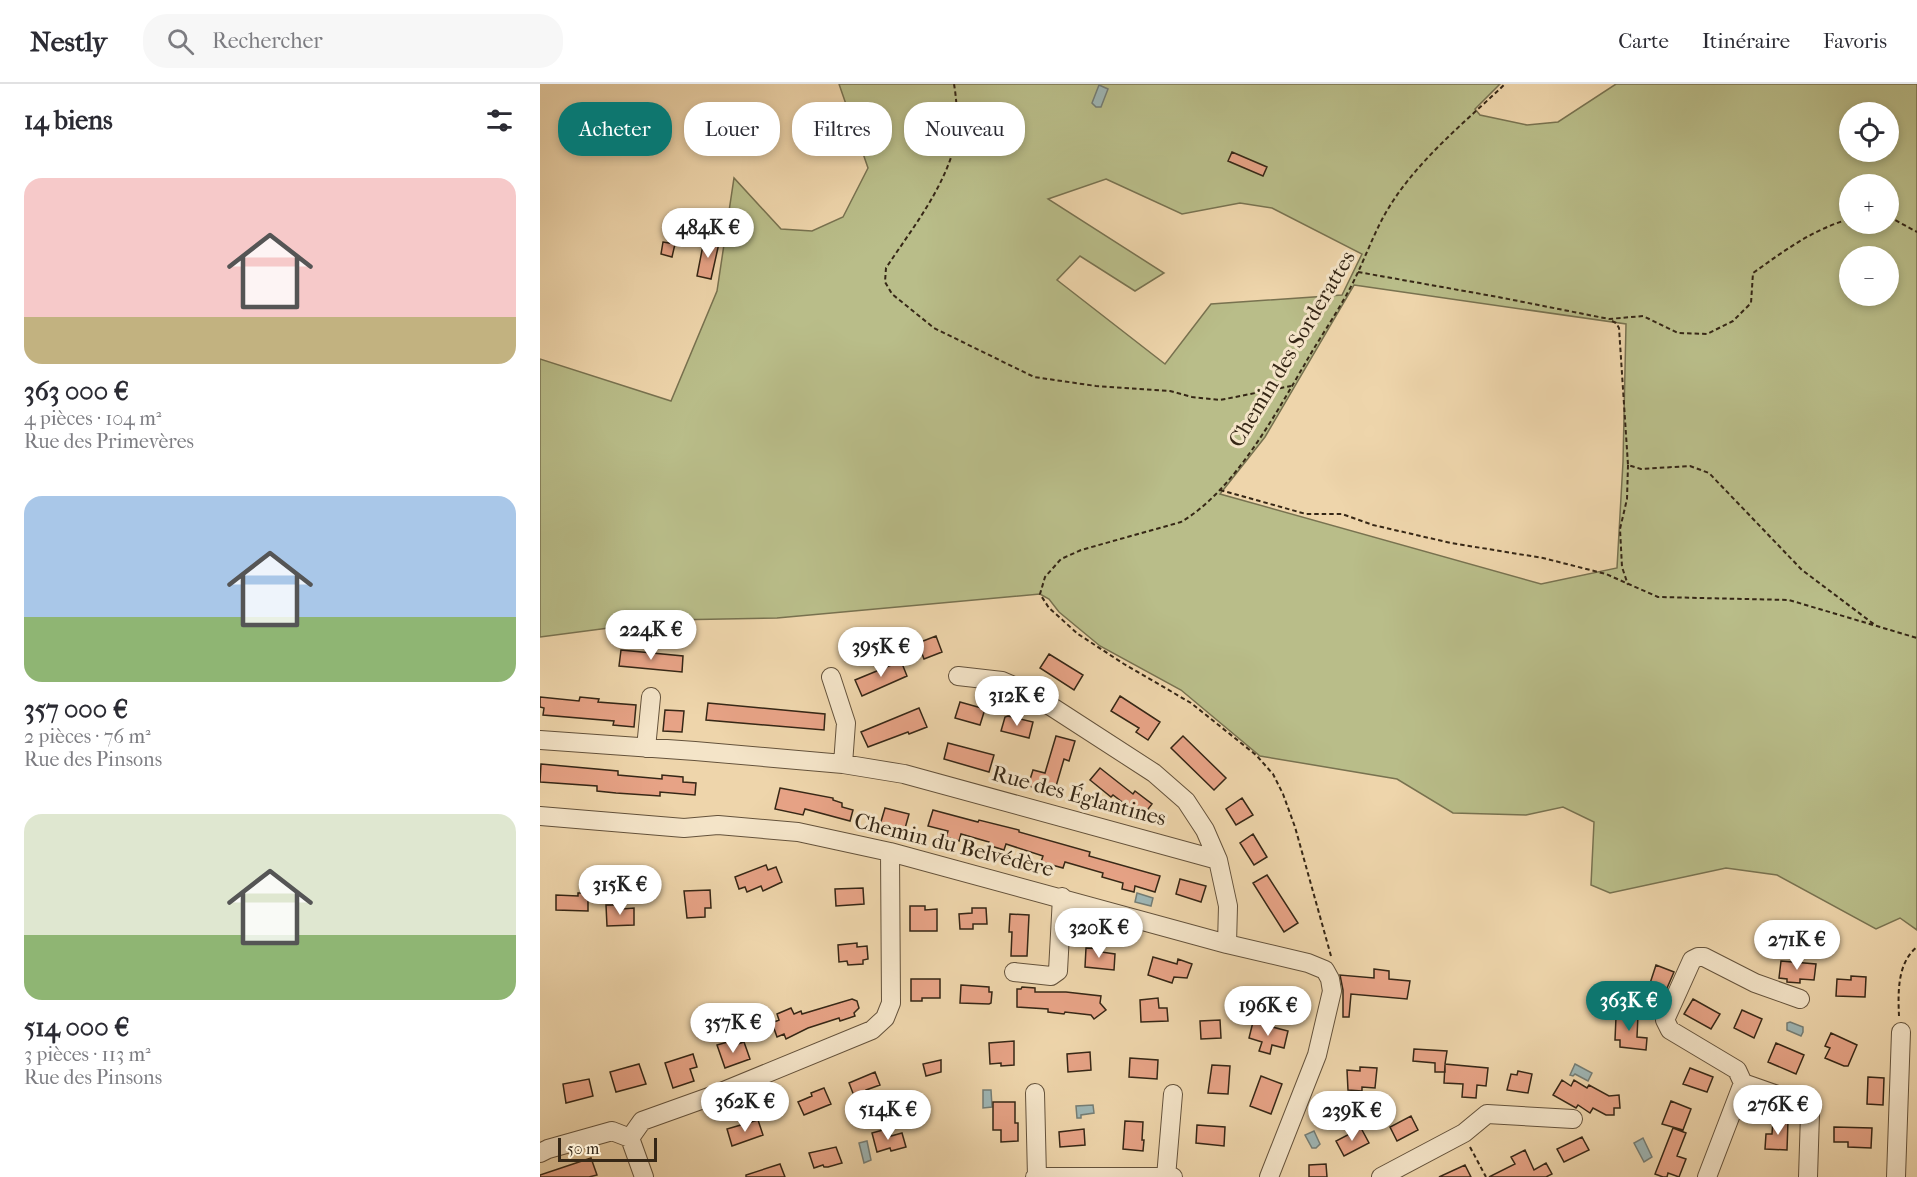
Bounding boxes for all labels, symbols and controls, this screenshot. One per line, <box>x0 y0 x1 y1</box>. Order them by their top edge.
search box <box>143 14 563 68</box>
text: Nestly <box>30 25 107 58</box>
icon: search <box>164 25 197 58</box>
text: Rechercher <box>212 28 323 54</box>
text: Carte <box>1618 29 1669 53</box>
text: Itinéraire <box>1702 29 1790 53</box>
text: Favoris <box>1823 29 1887 53</box>
chip: Acheter <box>558 102 672 156</box>
chip: Louer <box>684 102 780 156</box>
chip: Filtres <box>792 102 892 156</box>
chip: Nouveau <box>904 102 1025 156</box>
map controls <box>1839 102 1899 306</box>
button: locate <box>1839 102 1899 162</box>
icon: filters <box>483 104 516 137</box>
text: 14 biens <box>24 105 113 136</box>
button: + <box>1839 174 1899 234</box>
pin: 484K € <box>659 208 757 259</box>
text: 484K € <box>676 216 740 239</box>
icon: home <box>216 217 324 325</box>
street label: Chemin des Sorderattes <box>1223 246 1361 452</box>
button: − <box>1839 246 1899 306</box>
text: 363 000 € <box>24 376 129 407</box>
text: 4 pièces · 104 m² <box>24 407 161 430</box>
text: Rue des Primevères <box>24 430 194 453</box>
icon: home <box>216 535 324 643</box>
pin: 224K € <box>602 610 700 661</box>
text: 224K € <box>619 618 683 641</box>
pin: 395K € <box>832 627 930 678</box>
text: 395K € <box>852 635 910 658</box>
pin: 312K € <box>968 676 1066 727</box>
text: 312K € <box>989 684 1045 707</box>
text: 357 000 € <box>24 694 128 725</box>
text: 2 pièces · 76 m² <box>24 725 151 748</box>
text: Rue des Pinsons <box>24 748 162 771</box>
street label: Rue des Églantines <box>989 759 1169 832</box>
street label: Chemin du Belvédère <box>852 808 1057 882</box>
icon: home <box>216 853 324 961</box>
pin: 315K € <box>571 865 669 916</box>
text: 315K € <box>593 873 647 896</box>
pin: 320K € <box>1050 908 1148 959</box>
text: 320K € <box>1069 916 1129 939</box>
pin: 271K € <box>1748 920 1846 971</box>
text: 271K € <box>1768 928 1826 951</box>
pin: 363K € <box>1580 981 1678 1032</box>
pin: 196K € <box>1219 986 1317 1037</box>
text: 363K € <box>1600 989 1658 1012</box>
text: 196K € <box>1238 994 1298 1017</box>
pin: 357K € <box>684 1003 782 1054</box>
text: 357K € <box>704 1011 762 1034</box>
text: 514 000 € <box>24 1012 130 1043</box>
text: 3 pièces · 113 m² <box>24 1043 151 1066</box>
text: Rue des Pinsons <box>24 1066 162 1089</box>
pin: 362K € <box>696 1082 794 1133</box>
pin: 276K € <box>1729 1085 1827 1136</box>
text: 362K € <box>715 1090 775 1113</box>
pin: 514K € <box>839 1090 937 1141</box>
pin: 239K € <box>1303 1091 1401 1142</box>
text: 276K € <box>1747 1093 1809 1116</box>
text: 514K € <box>859 1098 917 1121</box>
text: 239K € <box>1322 1099 1382 1122</box>
scale bar <box>558 1135 657 1162</box>
text: 50 m <box>567 1139 599 1158</box>

